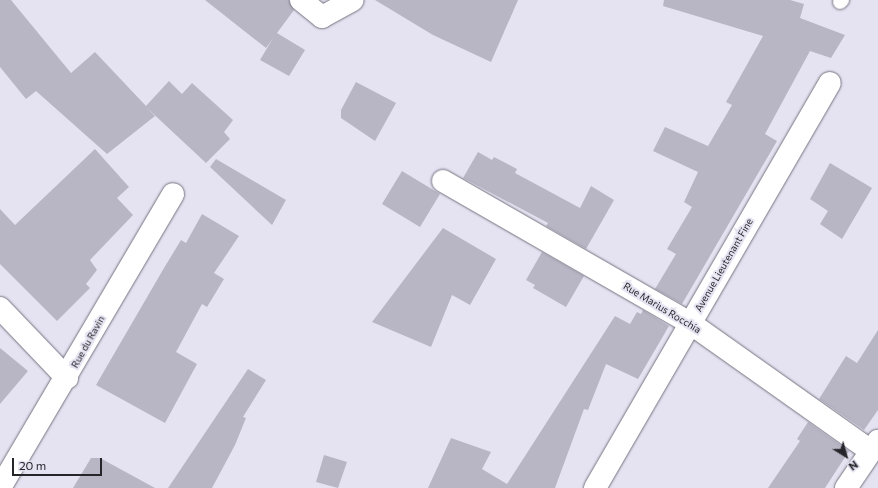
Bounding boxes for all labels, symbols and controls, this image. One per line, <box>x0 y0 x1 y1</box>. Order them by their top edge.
street label: Avenue Lieutenant Fine <box>692 216 756 314</box>
street label: Rue Marius Rocchia <box>621 280 703 336</box>
street label: Rue du Ravin <box>69 314 107 370</box>
north arrow <box>826 436 866 476</box>
scale bar <box>14 450 104 476</box>
text: 20 m <box>19 458 46 472</box>
text: N <box>846 458 861 474</box>

